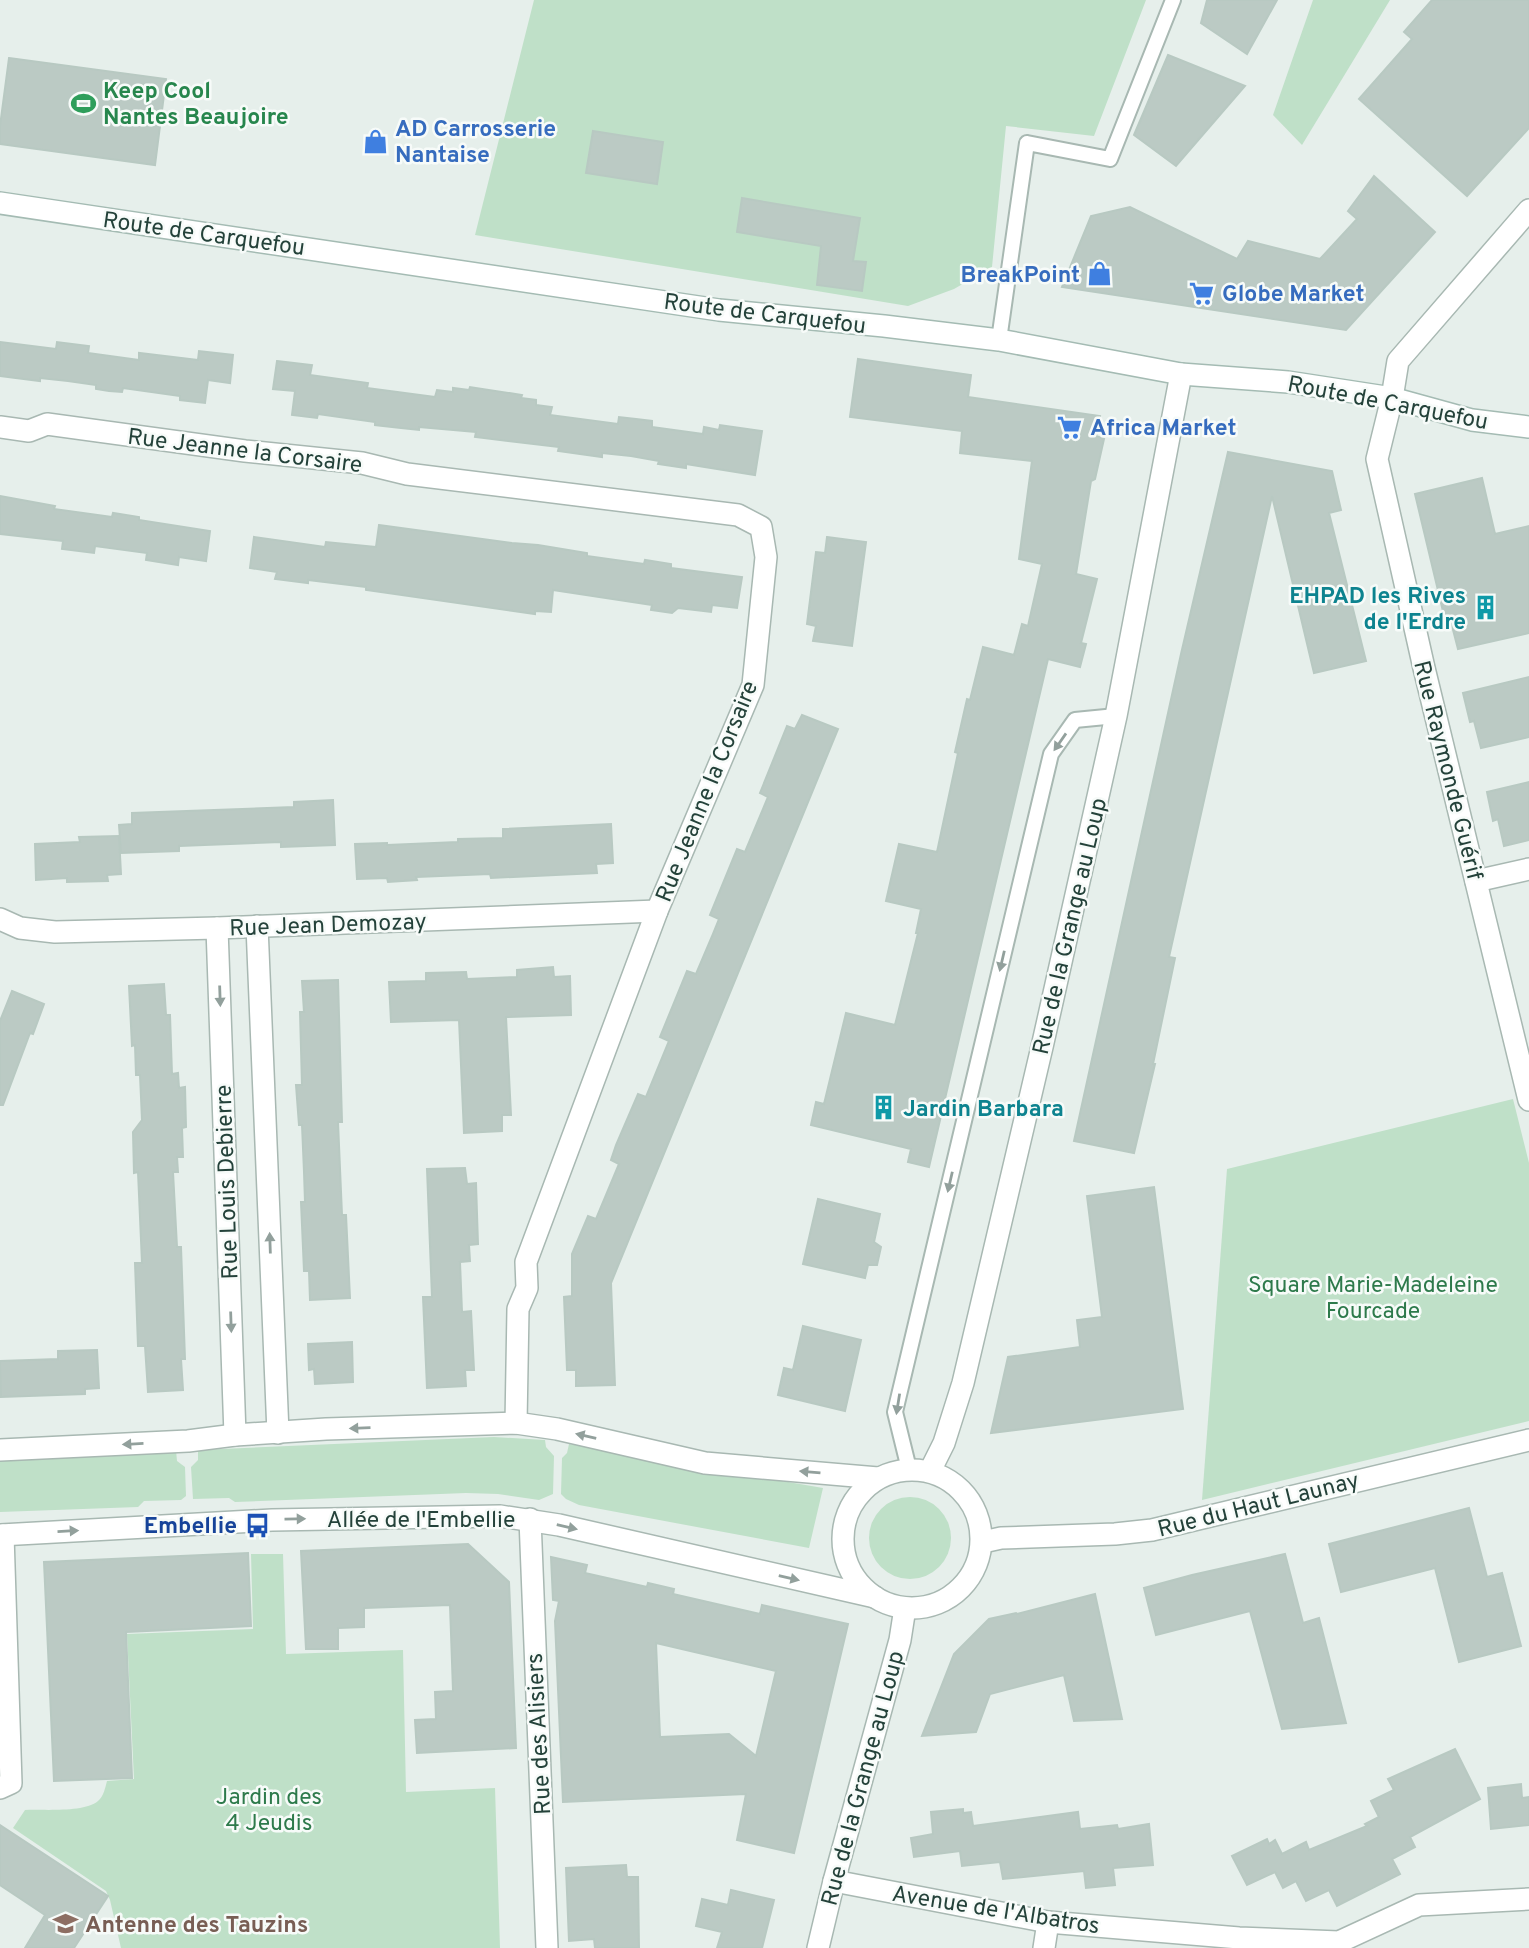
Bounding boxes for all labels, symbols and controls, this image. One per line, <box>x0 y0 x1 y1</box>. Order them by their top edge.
place label: Keep Cool Nantes Beaujoire <box>103 78 289 133</box>
sports icon: Keep Cool Nantes Beaujoire <box>69 89 97 117</box>
place label: AD Carrosserie Nantaise <box>395 116 556 171</box>
shop icon: AD Carrosserie Nantaise <box>361 127 389 155</box>
street label: Route de Carquefou <box>101 207 307 264</box>
shop icon: BreakPoint <box>1086 260 1114 288</box>
place label: BreakPoint <box>961 262 1080 291</box>
supermarket icon: Globe Market <box>1188 279 1216 307</box>
place label: Globe Market <box>1222 281 1364 310</box>
street label: Route de Carquefou <box>662 289 868 342</box>
street label: Route de Carquefou <box>1285 371 1490 438</box>
supermarket icon: Africa Market <box>1056 413 1084 441</box>
place label: Africa Market <box>1090 415 1237 444</box>
street label: Rue Jeanne la Corsaire <box>126 424 364 481</box>
place label: EHPAD les Rives de l'Erdre <box>1289 583 1466 638</box>
building icon: EHPAD les Rives de l'Erdre <box>1472 594 1500 622</box>
street label: Rue Raymonde Guérif <box>1405 658 1488 884</box>
street label: Rue Jeanne la Corsaire <box>651 677 766 907</box>
one-way arrow <box>1053 733 1067 751</box>
street label: Rue de la Grange au Loup <box>1028 795 1115 1058</box>
street label: Rue Jean Demozay <box>229 909 427 944</box>
one-way arrow <box>996 950 1007 972</box>
one-way arrow <box>214 986 225 1008</box>
street label: Rue Louis Debierre <box>211 1084 246 1280</box>
building icon: Jardin Barbara <box>869 1094 897 1122</box>
place label: Jardin Barbara <box>903 1096 1064 1125</box>
one-way arrow <box>944 1171 955 1193</box>
one-way arrow <box>265 1232 276 1254</box>
park label: Square Marie-Madeleine Fourcade <box>1248 1272 1498 1327</box>
one-way arrow <box>225 1311 237 1333</box>
one-way arrow <box>892 1393 903 1415</box>
one-way arrow <box>349 1422 371 1434</box>
one-way arrow <box>575 1430 597 1441</box>
one-way arrow <box>122 1438 144 1449</box>
one-way arrow <box>799 1466 821 1477</box>
street label: Rue du Haut Launay <box>1155 1467 1362 1546</box>
street label: Allée de l'Embellie <box>327 1507 515 1536</box>
bus stop icon: Embellie <box>243 1511 271 1539</box>
place label: Embellie <box>144 1513 237 1542</box>
one-way arrow <box>285 1514 307 1525</box>
one-way arrow <box>556 1521 578 1532</box>
one-way arrow <box>57 1526 79 1537</box>
one-way arrow <box>778 1572 800 1583</box>
street label: Rue de la Grange au Loup <box>816 1648 912 1909</box>
street label: Rue des Alisiers <box>522 1652 559 1816</box>
park label: Jardin des 4 Jeudis <box>216 1784 322 1839</box>
street label: Avenue de l'Albatros <box>890 1881 1102 1942</box>
school or university icon: Antenne des Tauzins <box>51 1910 79 1938</box>
place label: Antenne des Tauzins <box>85 1912 308 1941</box>

